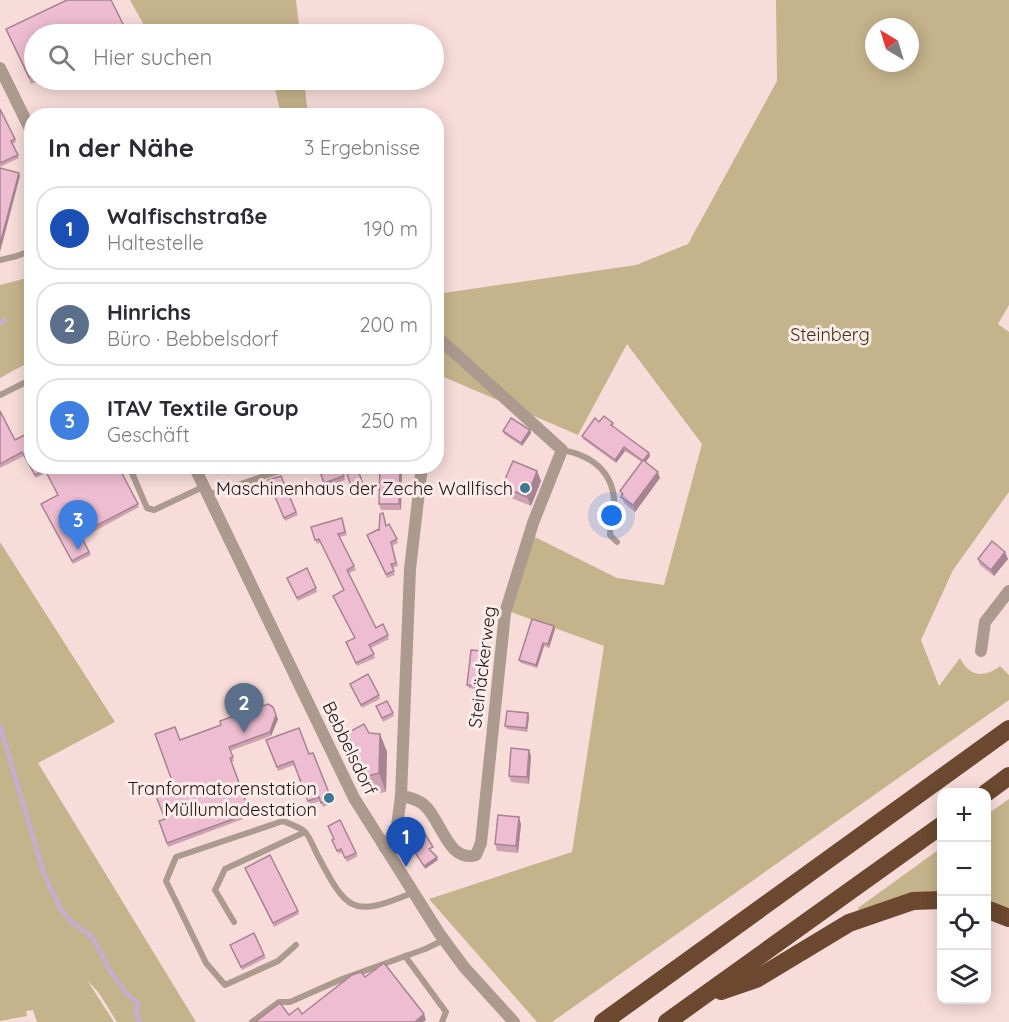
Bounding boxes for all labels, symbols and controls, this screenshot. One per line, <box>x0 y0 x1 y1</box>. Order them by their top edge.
north arrow <box>865 18 919 72</box>
search box <box>24 24 444 90</box>
icon: search <box>45 41 78 74</box>
text: Hier suchen <box>93 43 212 71</box>
text: In der Nähe <box>48 131 194 164</box>
text: 3 Ergebnisse <box>304 135 420 160</box>
text: Walfischstraße <box>107 202 267 230</box>
text: 1 <box>66 216 73 241</box>
text: 190 m <box>364 216 418 241</box>
text: Haltestelle <box>107 230 204 255</box>
text: Hinrichs <box>107 298 191 326</box>
text: 2 <box>64 312 75 337</box>
text: 200 m <box>359 312 418 337</box>
park label: Steinberg <box>790 323 870 346</box>
text: Büro · Bebbelsdorf <box>107 326 278 351</box>
text: ITAV Textile Group <box>107 394 299 422</box>
text: 3 <box>64 408 75 433</box>
text: 250 m <box>360 408 418 433</box>
text: Geschäft <box>107 422 189 447</box>
place label: Maschinenhaus der Zeche Wallfisch <box>216 477 513 500</box>
marker: Maschinenhaus der Zeche Wallfisch <box>518 481 532 495</box>
pin: 3 <box>58 500 98 550</box>
your location <box>597 501 626 530</box>
street label: Steinäckerweg <box>463 605 501 729</box>
pin: 2 <box>224 684 264 733</box>
street label: Bebbelsdorf <box>317 697 383 799</box>
place label: Tranformatorenstation Müllumladestation <box>128 777 317 821</box>
map controls <box>937 788 991 1004</box>
button: + <box>937 788 991 842</box>
marker: Tranformatorenstation Müllumladestation <box>322 791 336 805</box>
pin: 1 <box>386 818 426 867</box>
button: − <box>937 842 991 896</box>
button: locate <box>937 896 991 950</box>
button: layers <box>937 950 991 1004</box>

